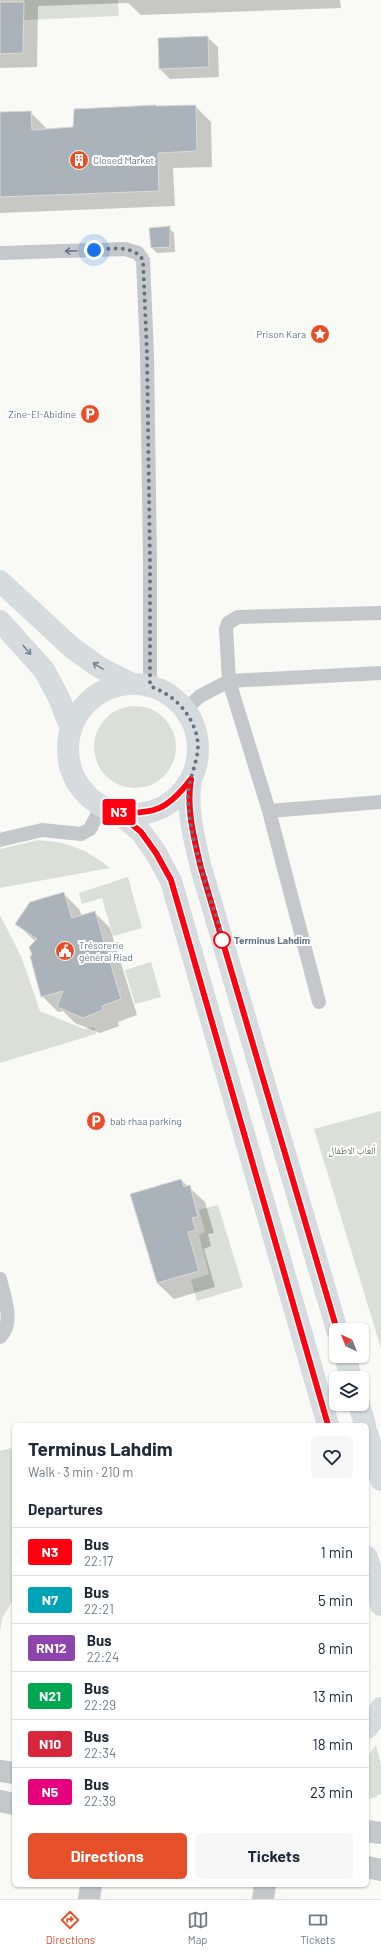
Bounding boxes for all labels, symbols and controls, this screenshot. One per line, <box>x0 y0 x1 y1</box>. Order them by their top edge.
building icon: Closed Market <box>68 149 90 171</box>
place label: Closed Market <box>93 154 154 166</box>
your location <box>84 240 104 260</box>
one-way arrow <box>65 247 78 254</box>
place icon: Prison Kara <box>309 323 331 345</box>
place label: Prison Kara <box>256 328 306 340</box>
parking icon: Zine-El-Abidine <box>79 403 101 425</box>
place label: Zine-El-Abidine <box>8 408 76 420</box>
one-way arrow <box>22 645 31 655</box>
one-way arrow <box>92 661 104 669</box>
line badge: N3 <box>101 799 137 825</box>
text: N3 <box>111 803 127 820</box>
marker: Terminus Lahdim <box>213 931 231 949</box>
place label: Terminus Lahdim <box>234 934 310 946</box>
place label: Trésorerie général Riad <box>79 939 133 963</box>
public building icon: Trésorerie général Riad <box>54 940 76 962</box>
parking icon: bab rhaa parking <box>85 1110 107 1132</box>
place label: bab rhaa parking <box>110 1115 182 1127</box>
park label: ألعاب الاطفال <box>328 1144 376 1157</box>
north arrow <box>329 1323 369 1363</box>
map controls <box>329 1323 369 1411</box>
button: layers <box>329 1371 369 1411</box>
button: heart <box>311 1436 353 1478</box>
text: Terminus Lahdim <box>28 1437 173 1460</box>
text: Walk · 3 min · 210 m <box>28 1464 133 1480</box>
text: Departures <box>28 1500 103 1518</box>
text: Bus <box>84 1535 109 1553</box>
text: N3 <box>42 1543 58 1560</box>
text: 1 min <box>320 1543 353 1561</box>
text: 22:17 <box>84 1553 113 1569</box>
text: Bus <box>84 1583 109 1601</box>
text: N7 <box>42 1591 58 1608</box>
text: 5 min <box>318 1591 353 1609</box>
text: 22:21 <box>84 1601 114 1617</box>
text: Bus <box>87 1631 112 1649</box>
text: RN12 <box>36 1639 67 1656</box>
text: 8 min <box>318 1639 353 1657</box>
text: 22:24 <box>87 1649 119 1665</box>
text: Bus <box>84 1679 109 1697</box>
text: N21 <box>39 1687 61 1704</box>
text: 13 min <box>313 1687 353 1705</box>
text: 22:29 <box>84 1697 116 1713</box>
text: Bus <box>84 1727 109 1745</box>
text: N10 <box>39 1735 61 1752</box>
text: 18 min <box>313 1735 353 1753</box>
text: 22:34 <box>84 1745 116 1761</box>
text: Bus <box>84 1775 109 1793</box>
text: N5 <box>42 1783 58 1800</box>
text: 23 min <box>310 1783 353 1801</box>
text: 22:39 <box>84 1793 116 1809</box>
button: Directions <box>28 1833 187 1879</box>
button: Tickets <box>195 1833 353 1879</box>
tab: Directions <box>46 1909 95 1946</box>
tab: Map <box>187 1909 209 1946</box>
tab: Tickets <box>300 1909 335 1946</box>

